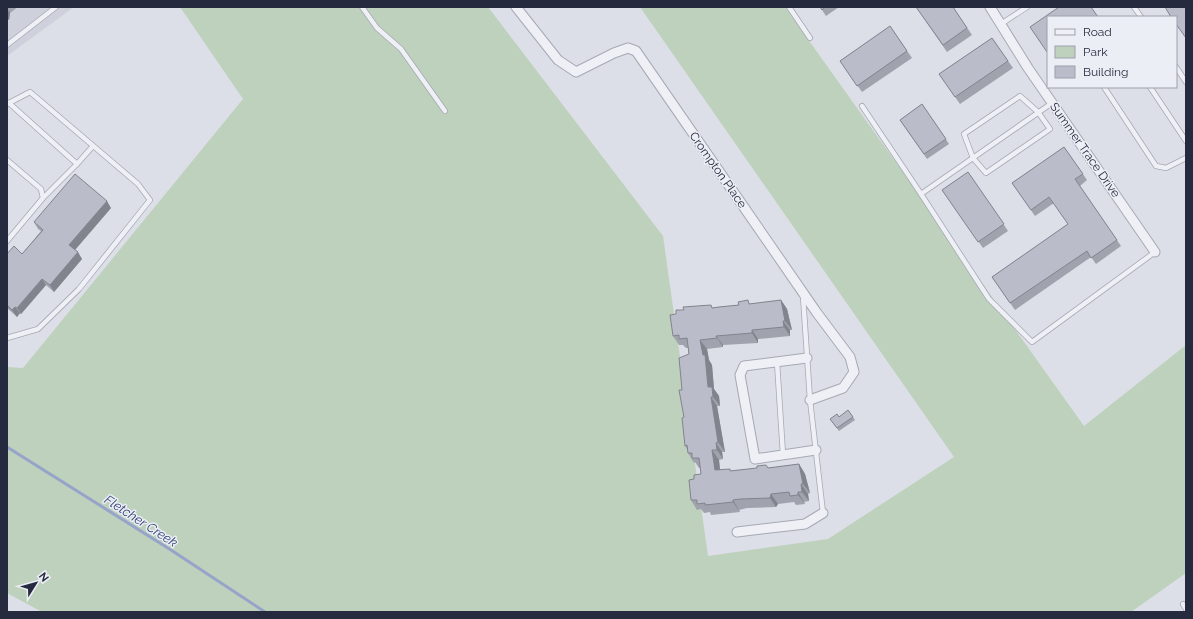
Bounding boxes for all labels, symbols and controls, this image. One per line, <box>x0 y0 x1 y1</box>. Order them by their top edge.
legend <box>1047 16 1177 88</box>
text: Road <box>1083 25 1112 39</box>
text: Park <box>1083 45 1108 59</box>
text: Building <box>1083 65 1129 79</box>
street label: Summer Trace Drive <box>1047 100 1123 200</box>
street label: Crompton Place <box>687 129 749 211</box>
water label: Fletcher Creek <box>102 492 180 550</box>
north arrow <box>16 563 56 603</box>
text: N <box>36 570 51 585</box>

